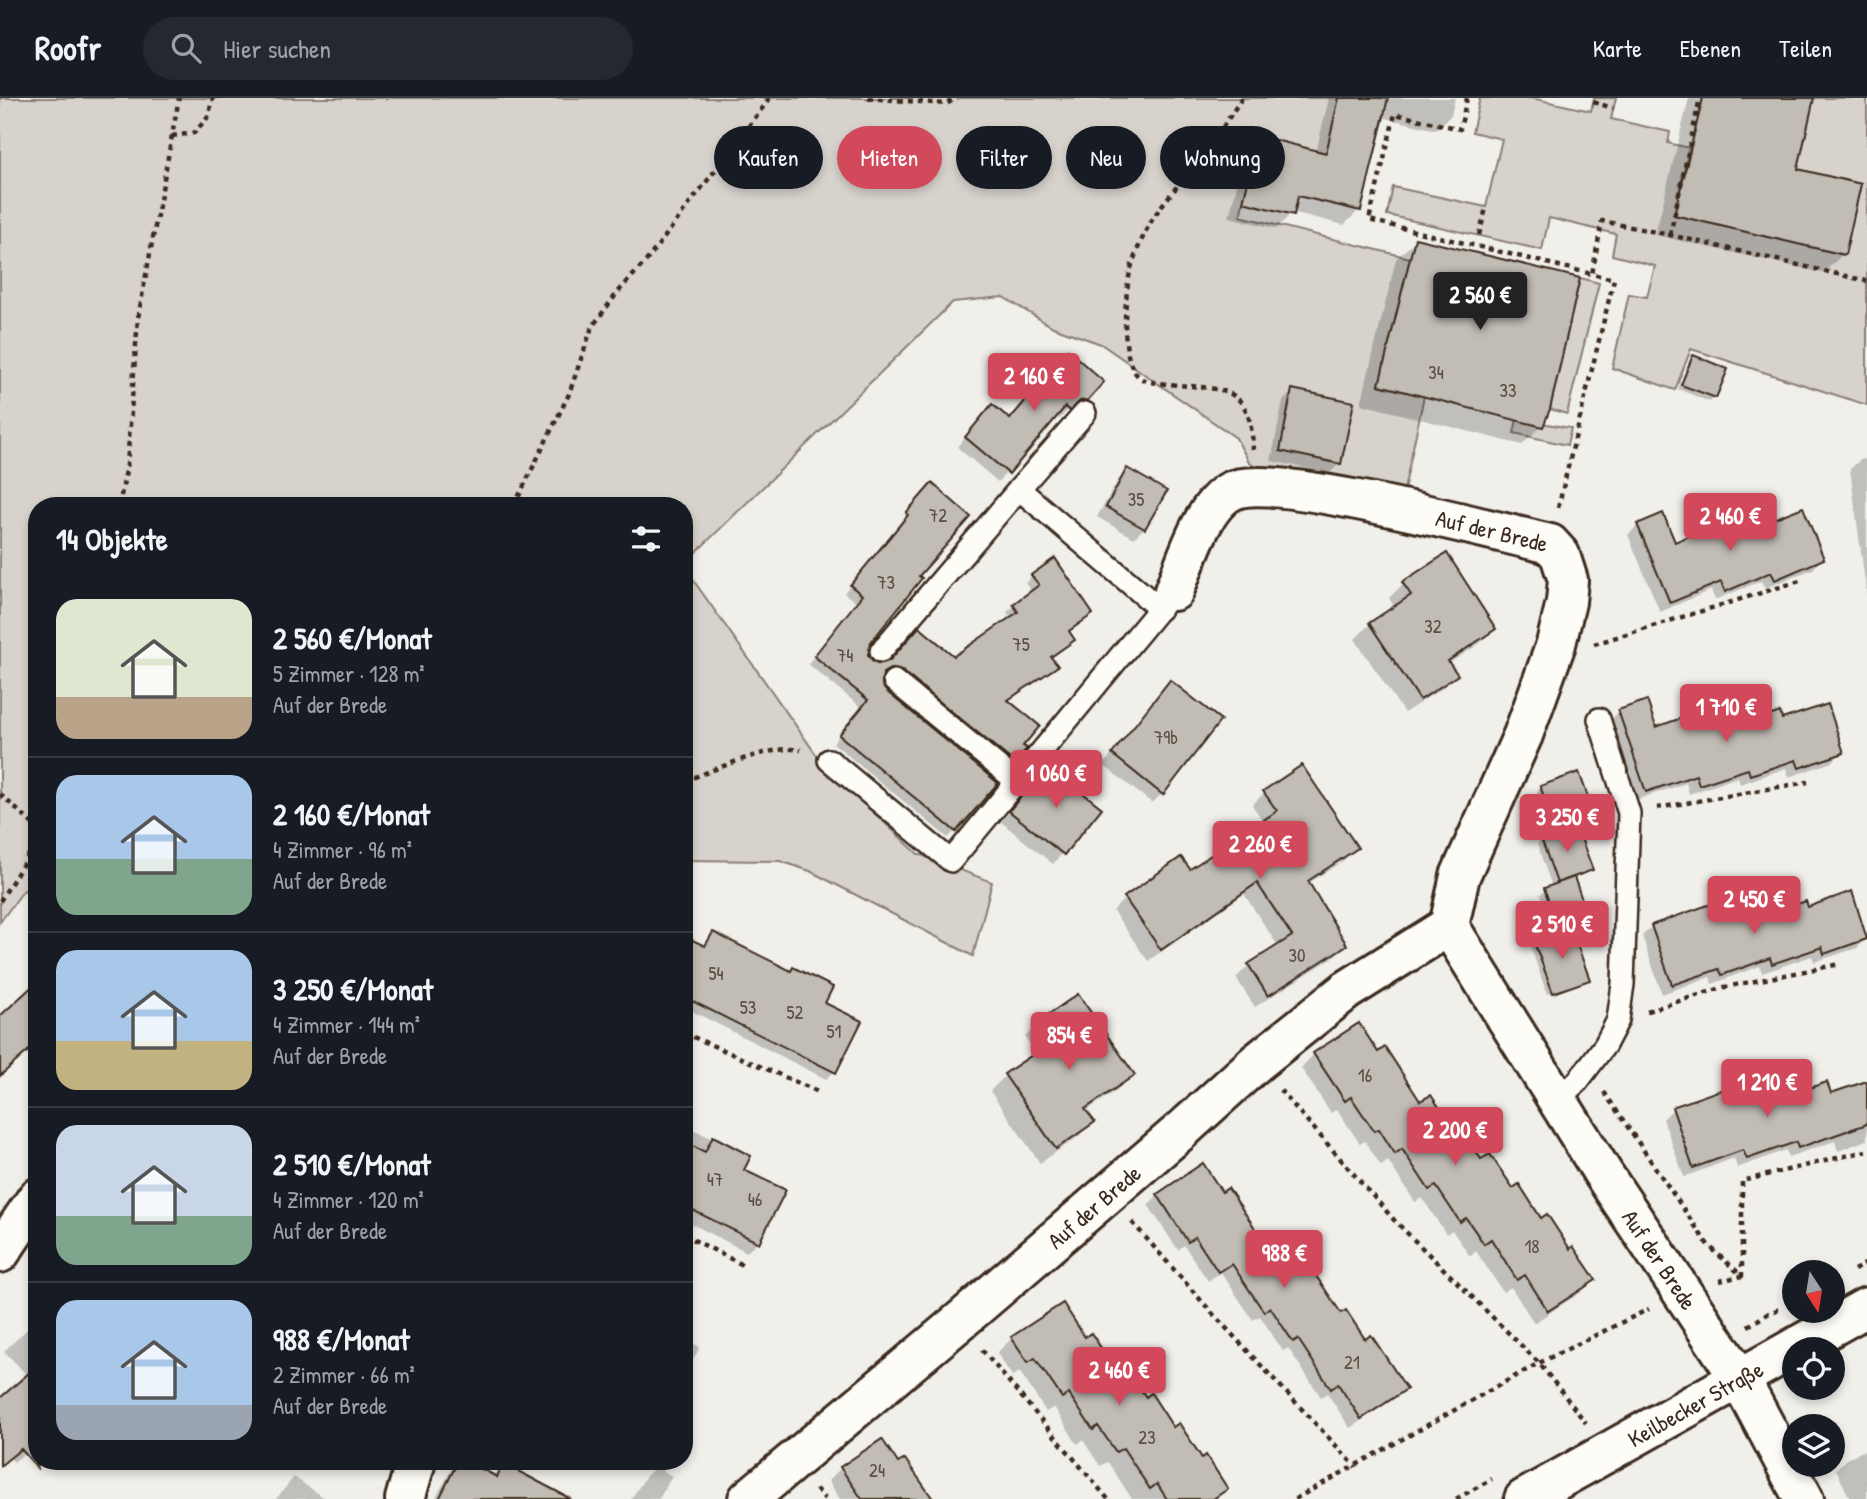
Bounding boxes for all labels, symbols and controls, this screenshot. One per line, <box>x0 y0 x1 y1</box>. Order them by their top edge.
search box <box>143 17 633 80</box>
text: Roofr <box>35 26 101 70</box>
icon: search <box>167 29 205 67</box>
text: Hier suchen <box>223 31 331 66</box>
text: Karte <box>1593 32 1642 64</box>
text: Ebenen <box>1680 32 1741 64</box>
text: Teilen <box>1779 32 1832 64</box>
chip: Kaufen <box>714 126 823 189</box>
chip: Mieten <box>837 126 942 189</box>
chip: Filter <box>956 126 1052 189</box>
chip: Neu <box>1066 126 1146 189</box>
chip: Wohnung <box>1160 126 1285 189</box>
pin: 2 560 € <box>1415 272 1545 332</box>
text: 2 560 € <box>1449 279 1511 310</box>
pin: 2 160 € <box>969 354 1099 413</box>
house number: 34 <box>1428 359 1444 385</box>
text: 2 160 € <box>1004 360 1064 391</box>
house number: 33 <box>1499 377 1517 403</box>
house number: 35 <box>1128 486 1144 512</box>
pin: 2 460 € <box>1665 494 1795 553</box>
text: 2 460 € <box>1700 500 1760 531</box>
house number: 72 <box>929 502 947 528</box>
street label: Auf der Brede <box>1433 502 1551 559</box>
text: 14 Objekte <box>56 519 168 559</box>
icon: filters <box>627 520 665 558</box>
house number: 73 <box>877 569 895 595</box>
house number: 32 <box>1424 613 1442 639</box>
text: 2 560 €/Monat <box>273 618 432 658</box>
icon: home <box>112 627 196 711</box>
house number: 75 <box>1012 631 1030 657</box>
house number: 74 <box>837 642 853 668</box>
text: 5 Zimmer · 128 m² <box>273 658 425 689</box>
pin: 1 710 € <box>1661 684 1791 744</box>
text: Auf der Brede <box>273 689 387 720</box>
text: 1 710 € <box>1696 691 1756 722</box>
house number: 79b <box>1154 724 1178 750</box>
pin: 1 060 € <box>991 750 1121 810</box>
text: 1 060 € <box>1026 757 1086 788</box>
text: 2 160 €/Monat <box>273 794 430 834</box>
pin: 3 250 € <box>1502 794 1632 854</box>
text: 3 250 € <box>1536 801 1598 832</box>
icon: home <box>112 803 196 887</box>
pin: 2 260 € <box>1195 822 1325 881</box>
text: 2 260 € <box>1229 828 1291 859</box>
text: 4 Zimmer · 96 m² <box>273 834 412 865</box>
text: Auf der Brede <box>273 865 387 896</box>
pin: 2 450 € <box>1689 876 1819 936</box>
text: 2 450 € <box>1723 883 1785 914</box>
pin: 2 510 € <box>1497 902 1627 961</box>
text: 2 510 € <box>1532 908 1592 939</box>
house number: 30 <box>1288 942 1306 968</box>
house number: 54 <box>708 960 724 986</box>
text: 3 250 €/Monat <box>273 969 433 1009</box>
icon: home <box>112 978 196 1062</box>
house number: 53 <box>740 994 756 1020</box>
house number: 52 <box>787 999 804 1025</box>
text: 4 Zimmer · 144 m² <box>273 1009 420 1040</box>
pin: 854 € <box>1020 1012 1118 1072</box>
house number: 51 <box>827 1018 842 1044</box>
text: 854 € <box>1047 1019 1091 1050</box>
text: Auf der Brede <box>273 1040 387 1071</box>
pin: 1 210 € <box>1702 1060 1832 1119</box>
house number: 16 <box>1358 1062 1372 1088</box>
text: 1 210 € <box>1737 1066 1797 1097</box>
pin: 2 200 € <box>1390 1108 1520 1167</box>
text: 2 200 € <box>1423 1114 1487 1145</box>
text: 2 510 €/Monat <box>273 1144 431 1184</box>
icon: home <box>112 1153 196 1237</box>
street label: Auf der Brede <box>1040 1157 1147 1255</box>
house number: 47 <box>707 1166 723 1192</box>
text: 4 Zimmer · 120 m² <box>273 1184 424 1215</box>
house number: 46 <box>748 1186 762 1212</box>
street label: Auf der Brede <box>1616 1203 1705 1315</box>
text: Auf der Brede <box>273 1215 387 1246</box>
pin: 988 € <box>1235 1230 1333 1290</box>
house number: 18 <box>1524 1233 1540 1259</box>
text: 988 € <box>1262 1237 1306 1268</box>
north arrow <box>1782 1260 1844 1323</box>
map controls <box>1782 1260 1845 1477</box>
text: 988 €/Monat <box>273 1319 410 1359</box>
icon: home <box>112 1328 196 1412</box>
button: locate <box>1782 1337 1845 1400</box>
pin: 2 460 € <box>1054 1348 1184 1407</box>
house number: 21 <box>1344 1349 1360 1375</box>
street label: Keilbecker Straße <box>1622 1353 1768 1454</box>
text: 2 460 € <box>1089 1354 1149 1385</box>
text: 2 Zimmer · 66 m² <box>273 1359 415 1390</box>
text: Auf der Brede <box>273 1390 387 1421</box>
button: layers <box>1782 1414 1845 1477</box>
house number: 23 <box>1138 1424 1156 1450</box>
house number: 24 <box>869 1457 885 1483</box>

